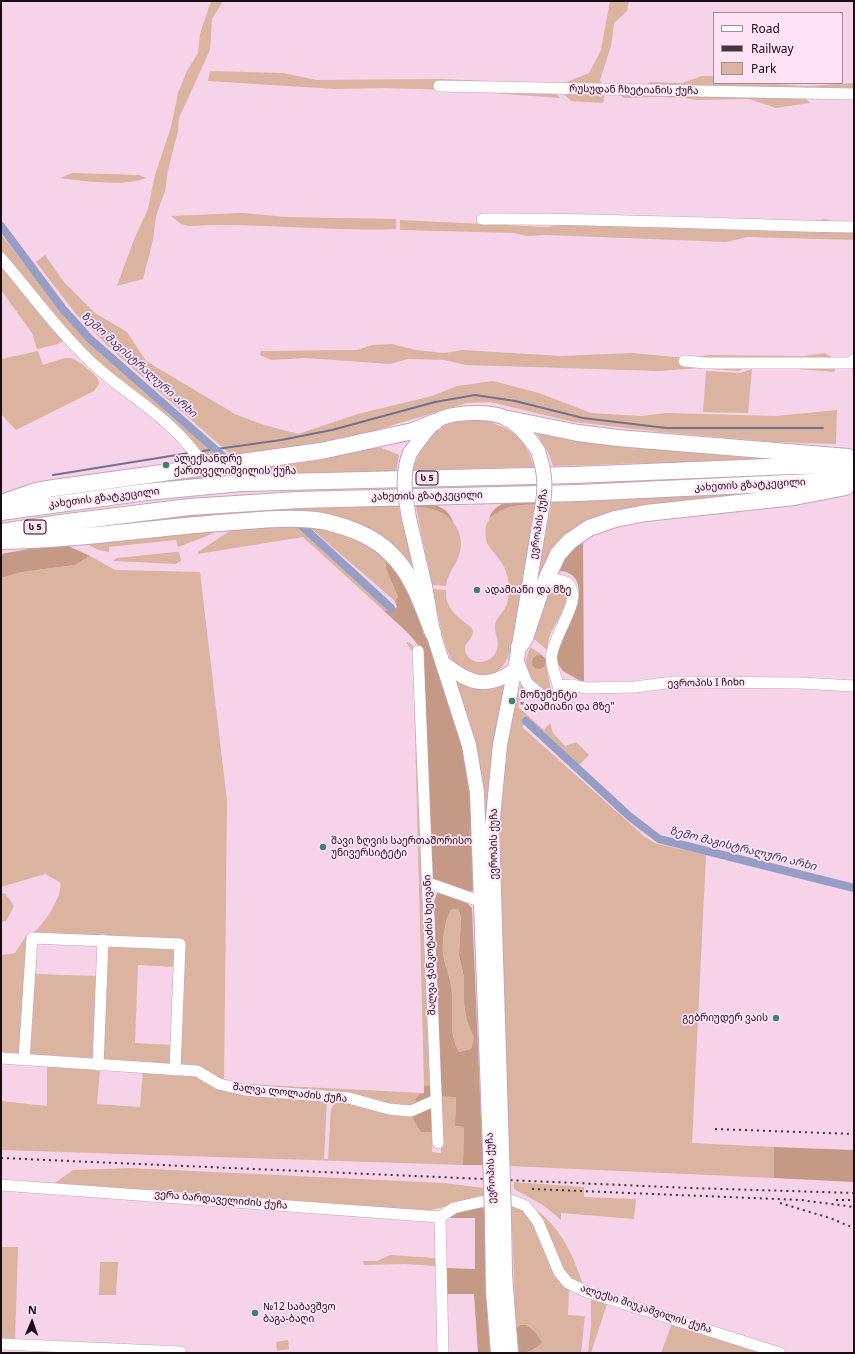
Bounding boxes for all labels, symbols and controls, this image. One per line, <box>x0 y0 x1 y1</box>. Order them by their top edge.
legend <box>713 12 843 84</box>
text: Road <box>751 20 780 37</box>
text: Railway <box>751 40 794 57</box>
text: Park <box>751 60 776 77</box>
street label: რუსუდან ჩხეტიანის ქუჩა <box>569 83 699 97</box>
water label: ზემო მაგისტრალური არხი <box>78 310 200 420</box>
place label: ალექსანდრე ქართველიშვილის ქუჩა <box>174 453 296 476</box>
marker: ალექსანდრე ქართველიშვილის ქუჩა <box>161 460 171 470</box>
road number: ს 5 <box>416 471 438 485</box>
street label: კახეთის გზატკეცილი <box>694 476 806 494</box>
street label: კახეთის გზატკეცილი <box>48 485 160 511</box>
street label: ევროპის ქუჩა <box>528 488 550 560</box>
street label: კახეთის გზატკეცილი <box>371 489 483 503</box>
road number: ს 5 <box>24 520 46 534</box>
place label: ადამიანი და მზე <box>485 584 571 596</box>
marker: ადამიანი და მზე <box>472 585 482 595</box>
street label: ევროპის I ჩიხი <box>667 676 745 690</box>
place label: მონუმენტი "ადამიანი და მზე" <box>520 689 615 712</box>
marker: მონუმენტი "ადამიანი და მზე" <box>507 696 517 706</box>
street label: ევროპის ქუჩა <box>488 808 500 880</box>
water label: ზემო მაგისტრალური არხი <box>668 824 818 874</box>
place label: შავი ზღვის საერთაშორისო უნივერსიტეტი <box>331 835 472 858</box>
marker: შავი ზღვის საერთაშორისო უნივერსიტეტი <box>318 842 328 852</box>
street label: შალვა ჭანკოტაძის ხეივანი <box>422 874 438 1016</box>
place label: გებრიუდერ ვაის <box>682 1012 768 1024</box>
marker: გებრიუდერ ვაის <box>771 1013 781 1023</box>
street label: შალვა ლოლაძის ქუჩა <box>232 1081 348 1105</box>
street label: ევროპის ქუჩა <box>484 1132 498 1204</box>
street label: ვერა ბარდაველიძის ქუჩა <box>154 1188 288 1212</box>
street label: ალექსი შიუკაშვილის ქუჩა <box>579 1282 713 1336</box>
place label: №12 საბავშვო ბაგა-ბაღი <box>263 1301 335 1324</box>
north arrow <box>12 1302 52 1342</box>
text: N <box>28 1302 37 1317</box>
marker: №12 საბავშვო ბაგა-ბაღი <box>250 1308 260 1318</box>

